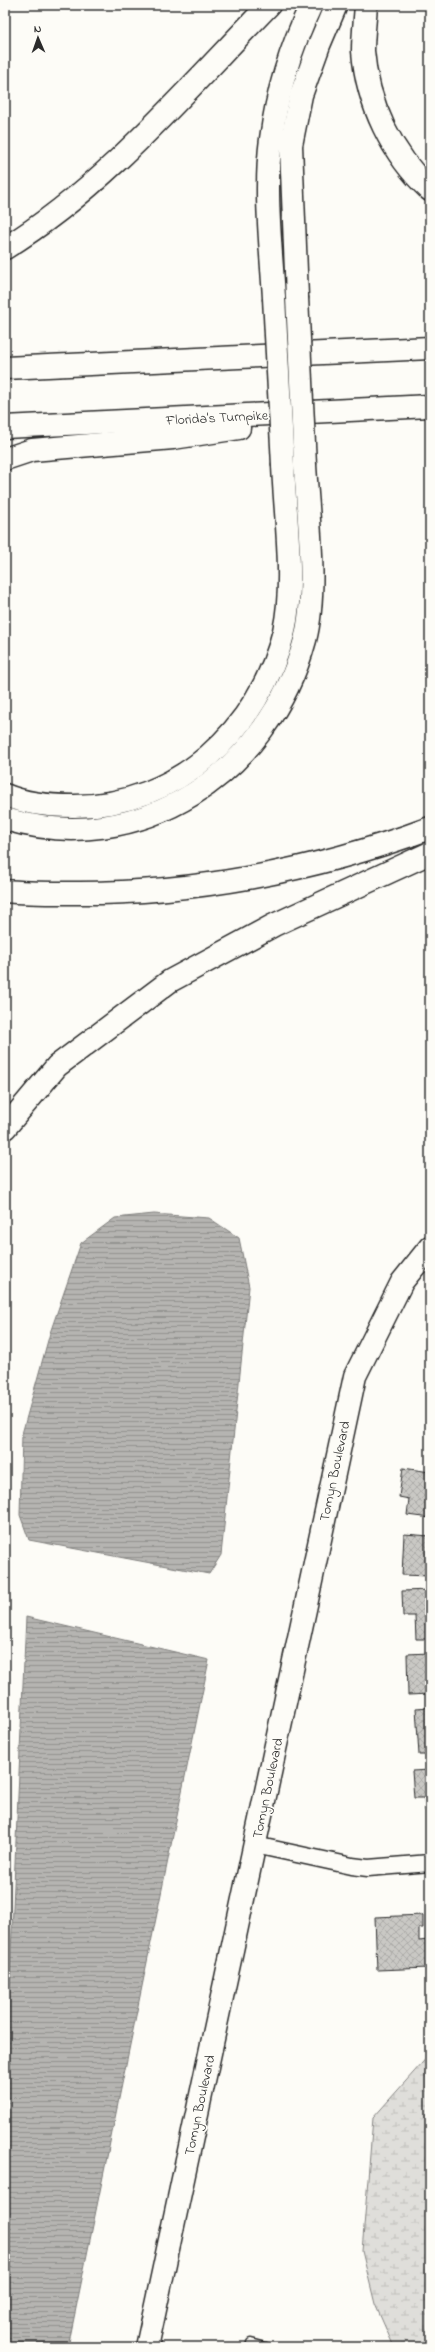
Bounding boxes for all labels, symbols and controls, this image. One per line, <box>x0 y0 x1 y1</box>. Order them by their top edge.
north arrow <box>18 18 58 58</box>
text: N <box>34 21 42 37</box>
street label: Florida's Turnpike <box>165 405 269 432</box>
street label: Tomyn Boulevard <box>315 1419 357 1524</box>
street label: Tomyn Boulevard <box>248 1736 290 1841</box>
street label: Tomyn Boulevard <box>180 2053 222 2158</box>

